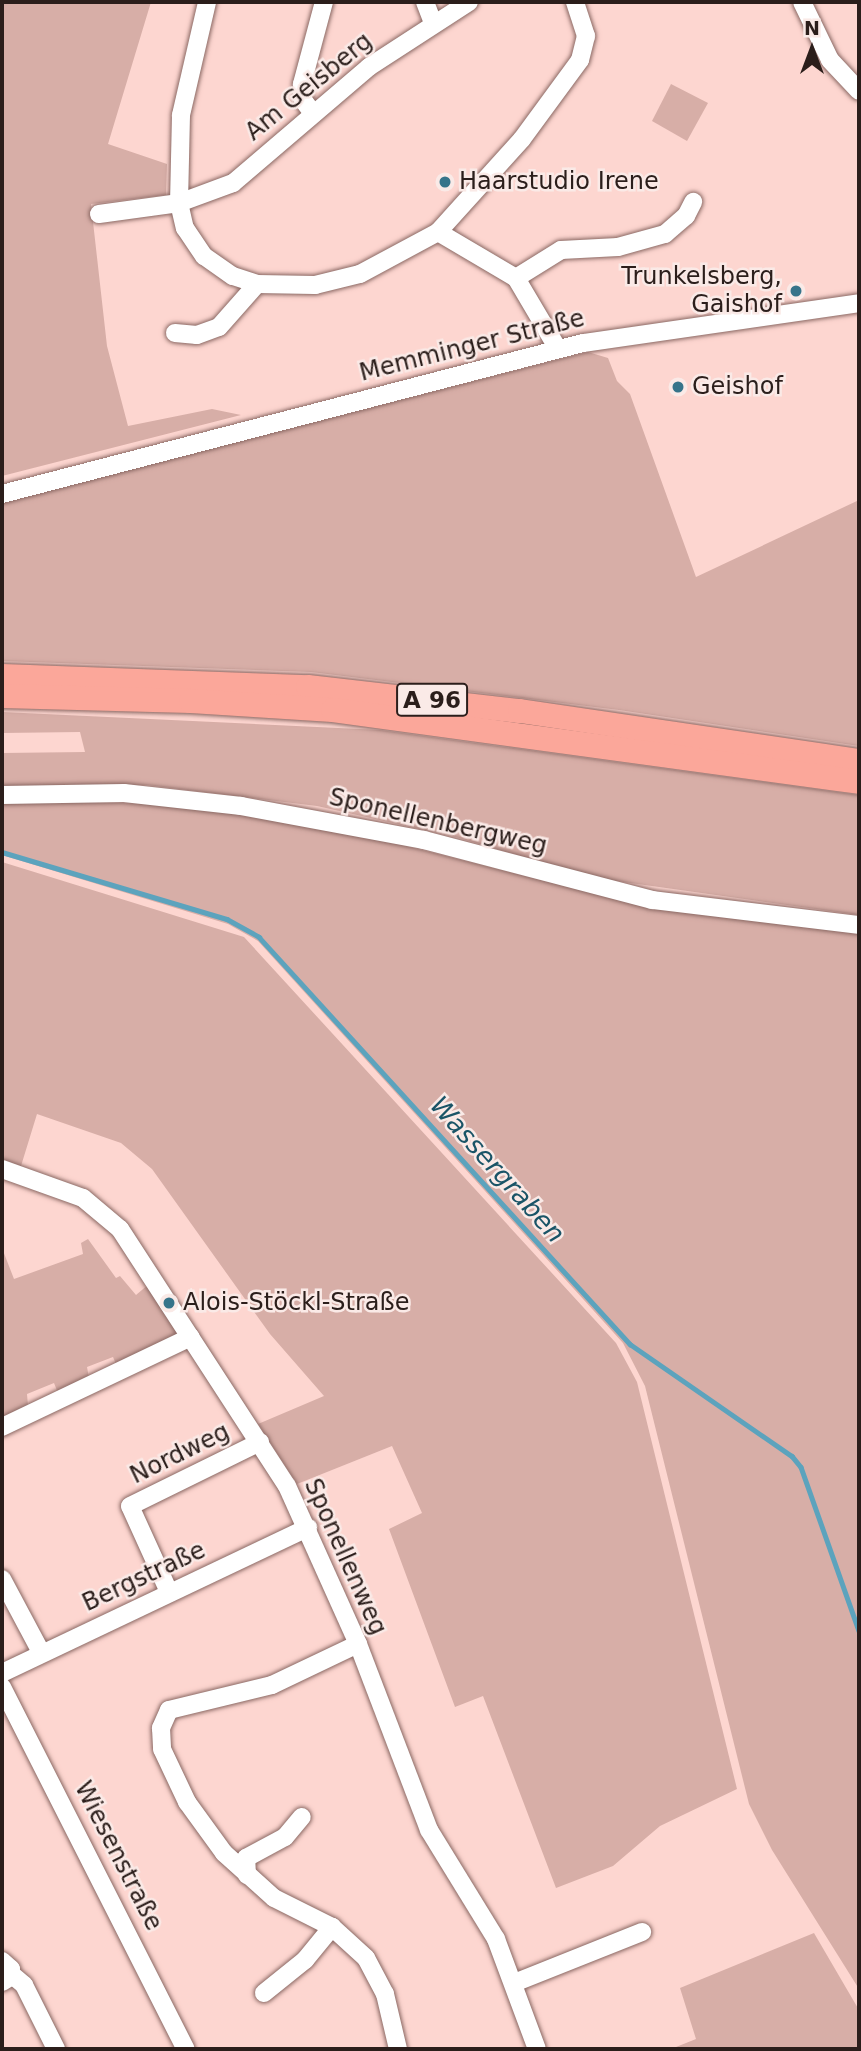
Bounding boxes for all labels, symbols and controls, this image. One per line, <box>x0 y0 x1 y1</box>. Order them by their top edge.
north arrow <box>777 14 847 84</box>
text: N <box>804 17 820 39</box>
street label: Am Geisberg <box>240 27 378 147</box>
place label: Haarstudio Irene <box>459 168 659 196</box>
marker: Haarstudio Irene <box>437 174 453 190</box>
place label: Trunkelsberg, Gaishof <box>621 263 782 319</box>
marker: Trunkelsberg, Gaishof <box>788 283 804 299</box>
street label: Memminger Straße <box>357 304 587 388</box>
place label: Geishof <box>692 373 783 401</box>
marker: Geishof <box>670 379 686 395</box>
road number: A 96 <box>395 680 469 720</box>
street label: Sponellenbergweg <box>326 783 550 861</box>
water label: Wassergraben <box>423 1090 571 1250</box>
place label: Alois-Stöckl-Straße <box>183 1289 409 1317</box>
marker: Alois-Stöckl-Straße <box>161 1295 177 1311</box>
street label: Nordweg <box>126 1418 234 1490</box>
street label: Sponellenweg <box>298 1474 392 1640</box>
street label: Bergstraße <box>78 1536 210 1618</box>
street label: Wiesenstraße <box>68 1777 168 1935</box>

